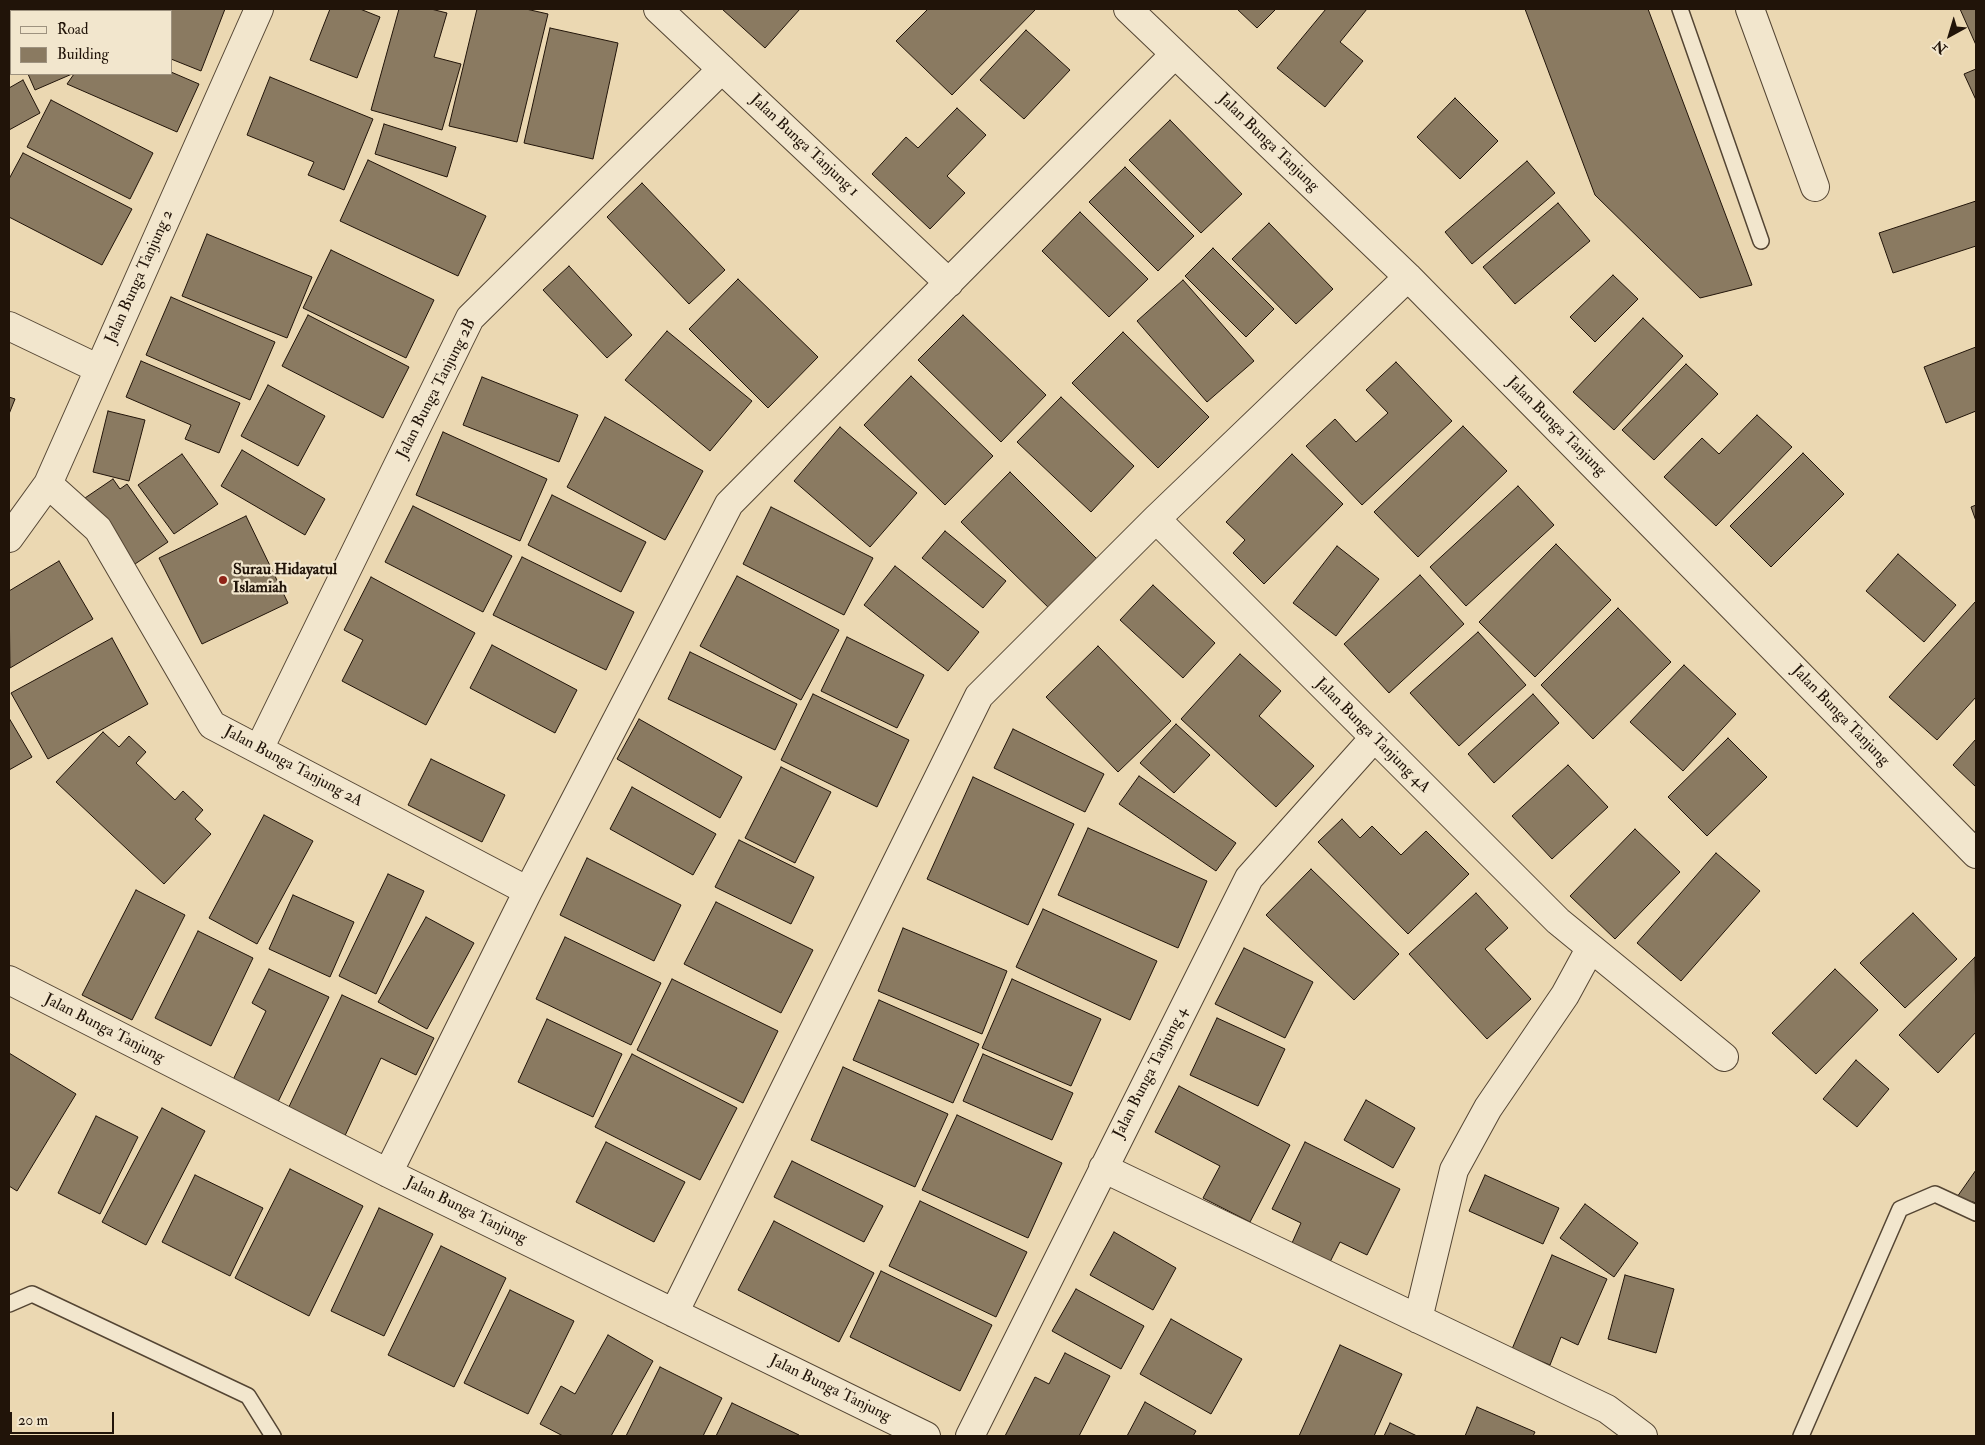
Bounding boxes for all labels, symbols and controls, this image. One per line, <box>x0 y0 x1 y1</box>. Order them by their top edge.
legend <box>10 10 172 75</box>
north arrow <box>1925 10 1975 60</box>
text: Road <box>57 20 88 39</box>
text: N <box>1930 36 1950 58</box>
text: Building <box>57 45 109 64</box>
street label: Jalan Bunga Tanjung <box>1214 90 1322 196</box>
street label: Jalan Bunga Tanjung 1 <box>746 91 862 201</box>
street label: Jalan Bunga Tanjung 2 <box>102 207 178 347</box>
street label: Jalan Bunga Tanjung 2B <box>393 316 481 462</box>
street label: Jalan Bunga Tanjung <box>1502 373 1610 481</box>
place label: Surau Hidayatul Islamiah <box>233 561 337 599</box>
marker: Surau Hidayatul Islamiah <box>217 574 229 586</box>
street label: Jalan Bunga Tanjung <box>1787 662 1893 770</box>
street label: Jalan Bunga Tanjung 4A <box>1310 674 1434 798</box>
street label: Jalan Bunga Tanjung 2A <box>220 722 366 812</box>
street label: Jalan Bunga Tanjung <box>40 990 168 1068</box>
street label: Jalan Bunga Tanjung 4 <box>1110 1004 1192 1142</box>
street label: Jalan Bunga Tanjung <box>402 1173 530 1249</box>
street label: Jalan Bunga Tanjung <box>766 1351 894 1427</box>
scale bar <box>12 1402 116 1434</box>
text: 20 m <box>18 1411 48 1430</box>

